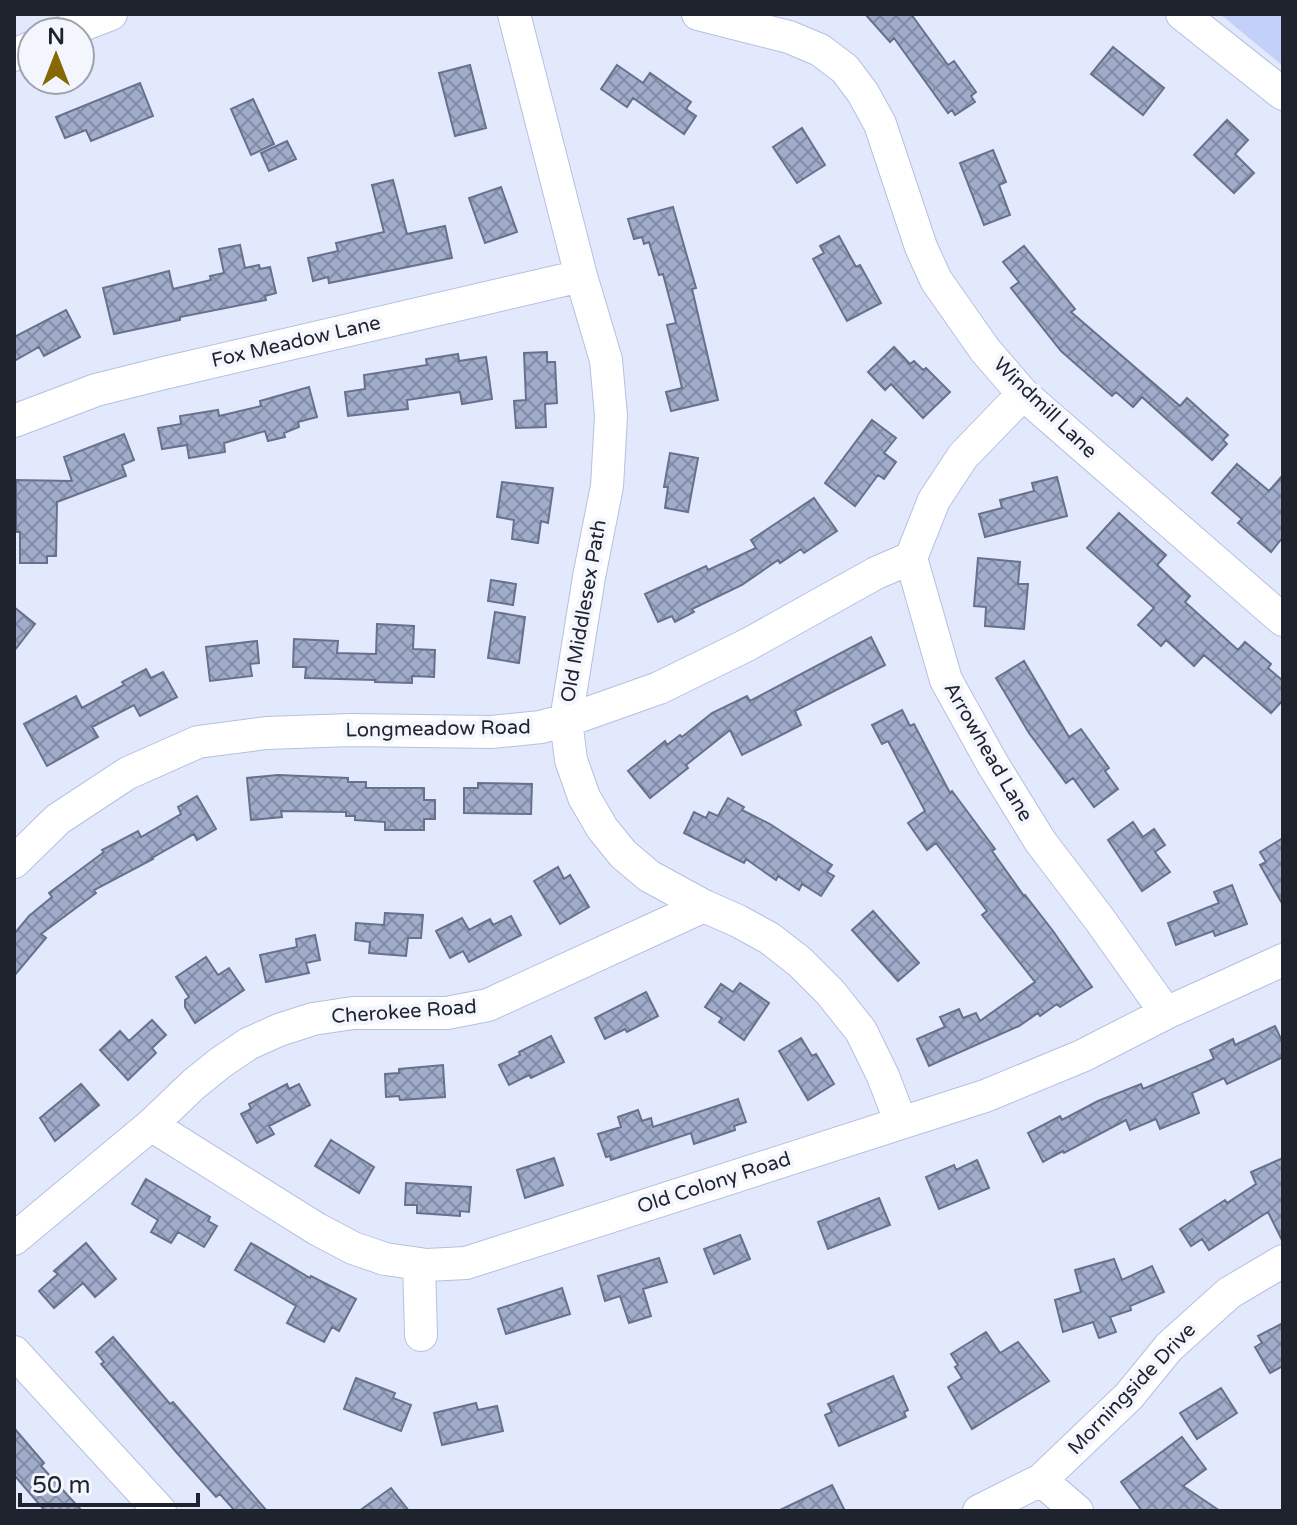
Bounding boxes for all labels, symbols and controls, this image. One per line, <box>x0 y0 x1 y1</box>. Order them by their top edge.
north arrow <box>16 16 96 96</box>
text: N <box>47 24 65 50</box>
street label: Fox Meadow Lane <box>209 311 383 373</box>
street label: Windmill Lane <box>988 353 1102 463</box>
street label: Old Middlesex Path <box>556 518 612 704</box>
street label: Arrowhead Lane <box>938 678 1038 826</box>
street label: Longmeadow Road <box>345 715 531 743</box>
street label: Cherokee Road <box>330 995 478 1029</box>
street label: Old Colony Road <box>634 1147 794 1219</box>
street label: Morningside Drive <box>1063 1318 1201 1460</box>
scale bar <box>20 1457 198 1507</box>
text: 50 m <box>32 1471 90 1500</box>

